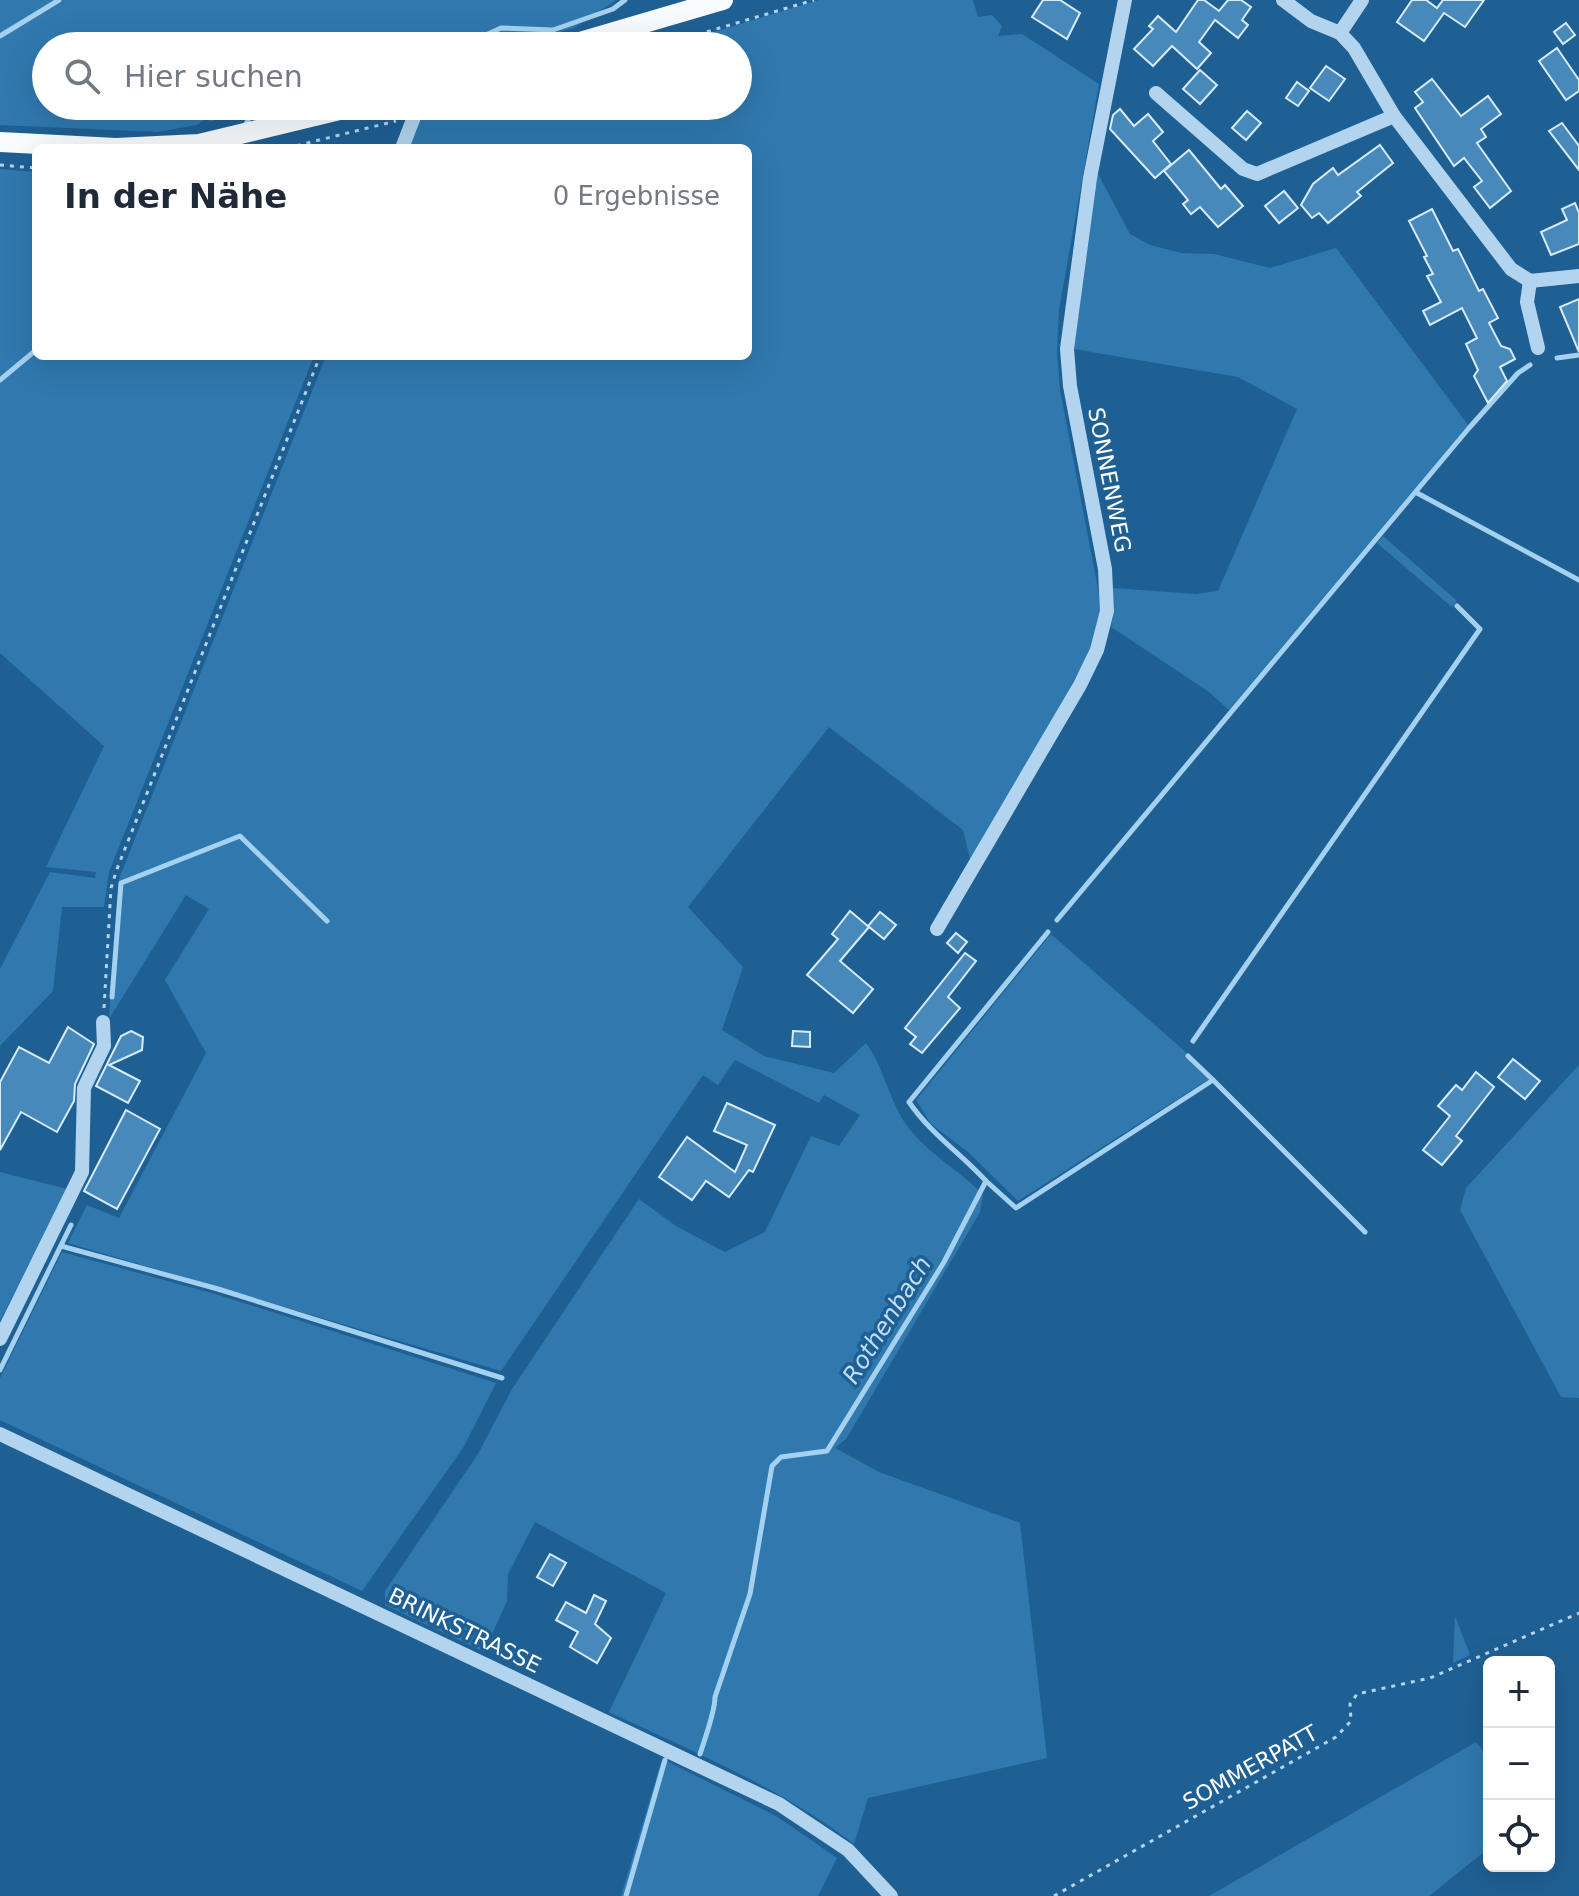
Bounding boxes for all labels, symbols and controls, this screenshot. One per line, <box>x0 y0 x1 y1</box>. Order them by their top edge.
search box <box>32 32 752 120</box>
icon: search <box>60 54 104 98</box>
text: Hier suchen <box>124 59 303 94</box>
text: In der Nähe <box>64 176 287 216</box>
text: 0 Ergebnisse <box>553 181 720 211</box>
street label: SONNENWEG <box>1083 405 1136 555</box>
water label: Rothenbach <box>837 1251 937 1389</box>
street label: BRINKSTRASSE <box>385 1583 545 1678</box>
map controls <box>1483 1656 1555 1872</box>
button: + <box>1483 1656 1555 1728</box>
street label: SOMMERPATT <box>1179 1720 1322 1815</box>
button: − <box>1483 1728 1555 1800</box>
button: locate <box>1483 1800 1555 1872</box>

